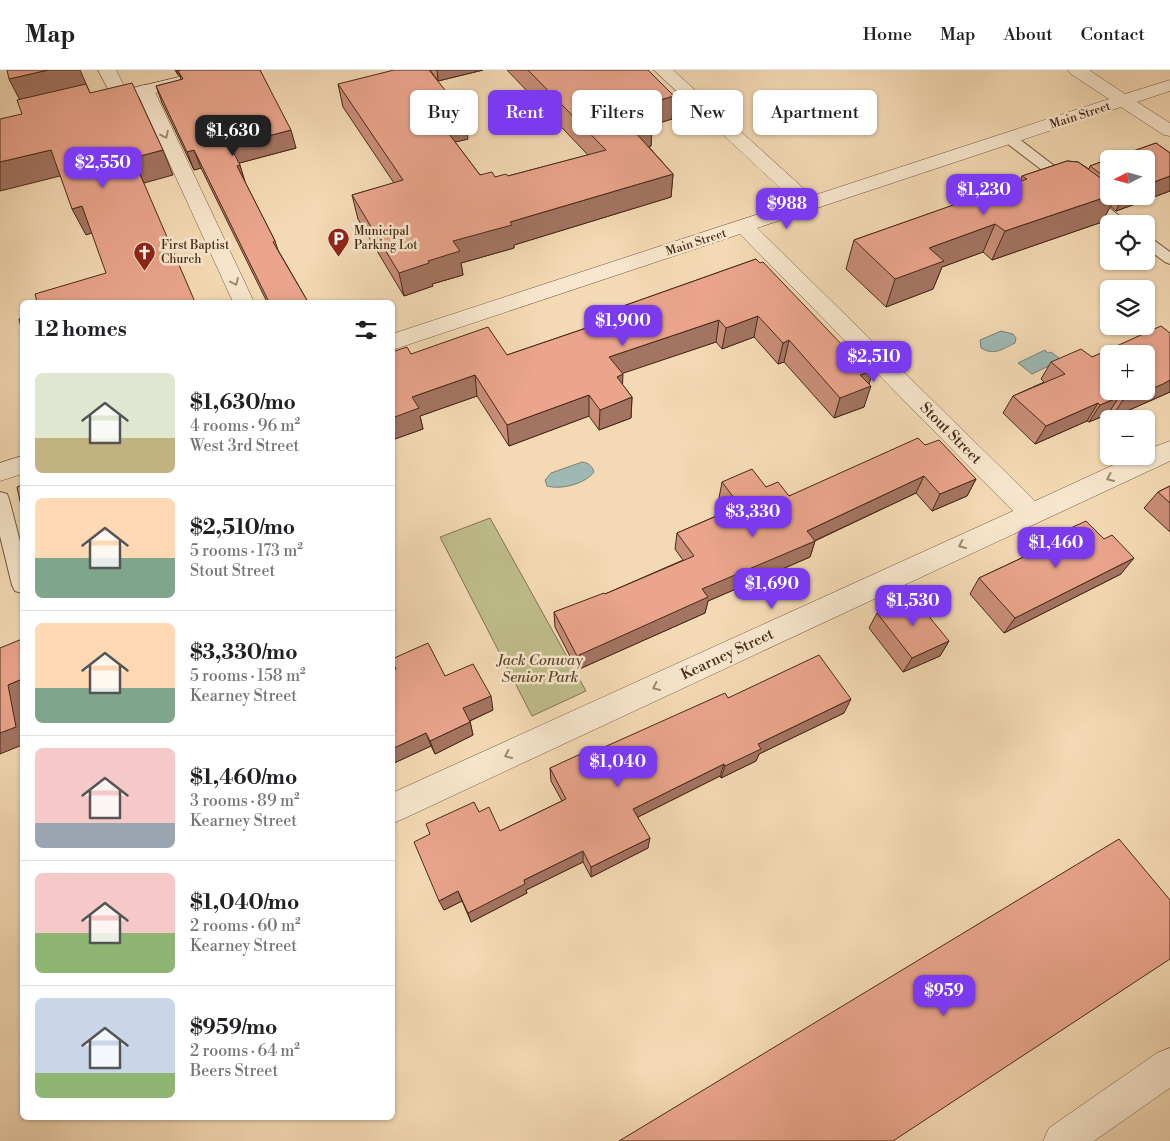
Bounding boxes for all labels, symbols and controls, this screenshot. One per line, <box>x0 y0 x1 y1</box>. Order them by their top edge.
text: Map <box>25 20 75 50</box>
text: Home <box>863 23 912 46</box>
text: Map <box>940 23 976 46</box>
text: About <box>1004 23 1053 46</box>
text: Contact <box>1081 23 1145 46</box>
chip: Buy <box>410 90 478 135</box>
chip: Rent <box>488 90 562 135</box>
chip: Filters <box>572 90 662 135</box>
chip: New <box>672 90 743 135</box>
chip: Apartment <box>753 90 877 135</box>
street label: Main Street <box>1048 98 1113 132</box>
pin: $1,630 <box>192 114 274 157</box>
text: $1,630 <box>206 121 260 141</box>
one-way arrow <box>159 130 170 139</box>
pin: $2,550 <box>62 146 144 189</box>
north arrow <box>1100 150 1155 205</box>
map controls <box>1100 150 1155 465</box>
text: $2,550 <box>75 153 131 173</box>
pin: $1,230 <box>943 174 1025 216</box>
text: $1,230 <box>957 180 1011 200</box>
pin: $988 <box>757 188 817 230</box>
text: $988 <box>767 194 807 214</box>
button: locate <box>1100 215 1155 270</box>
place label: Municipal Parking Lot <box>354 224 418 253</box>
street label: Main Street <box>664 225 729 259</box>
parking icon: Municipal Parking Lot <box>326 226 350 257</box>
place label: First Baptist Church <box>161 238 230 267</box>
church icon: First Baptist Church <box>133 240 157 271</box>
one-way arrow <box>228 277 239 286</box>
button: layers <box>1100 280 1155 335</box>
pin: $1,900 <box>582 304 664 347</box>
text: $1,900 <box>595 311 651 331</box>
icon: filters <box>352 316 380 344</box>
text: 12 homes <box>35 317 127 343</box>
pin: $2,510 <box>833 340 915 383</box>
button: + <box>1100 345 1155 400</box>
text: $2,510 <box>847 347 901 367</box>
text: $1,630/mo <box>190 390 296 416</box>
icon: home <box>75 393 135 453</box>
street label: Stout Street <box>916 398 986 469</box>
button: − <box>1100 410 1155 465</box>
text: 4 rooms · 96 m² <box>190 416 300 436</box>
text: West 3rd Street <box>190 436 299 456</box>
one-way arrow <box>1106 471 1115 482</box>
pin: $3,330 <box>712 496 794 538</box>
text: $3,330 <box>726 502 780 522</box>
text: $2,510/mo <box>190 515 295 541</box>
icon: home <box>75 518 135 578</box>
pin: $1,460 <box>1015 526 1097 569</box>
text: $1,460 <box>1029 533 1083 553</box>
one-way arrow <box>958 539 967 550</box>
text: 5 rooms · 173 m² <box>190 541 303 561</box>
text: Stout Street <box>190 561 275 581</box>
pin: $1,690 <box>731 568 813 610</box>
text: $1,690 <box>745 574 799 594</box>
pin: $1,530 <box>872 584 954 627</box>
text: $1,530 <box>886 591 940 611</box>
street label: Kearney Street <box>678 624 777 684</box>
text: $3,330/mo <box>190 640 298 666</box>
icon: home <box>75 643 135 703</box>
park label: Jack Conway Senior Park <box>495 651 584 687</box>
text: 5 rooms · 158 m² <box>190 666 306 686</box>
one-way arrow <box>652 681 661 691</box>
text: Kearney Street <box>190 686 297 706</box>
pin: $1,040 <box>577 746 659 788</box>
one-way arrow <box>504 749 513 760</box>
text: $1,040 <box>590 752 646 772</box>
text: $1,460/mo <box>190 765 297 791</box>
icon: home <box>75 768 135 828</box>
text: 3 rooms · 89 m² <box>190 791 300 811</box>
text: Kearney Street <box>190 811 297 831</box>
text: $1,040/mo <box>190 890 299 916</box>
icon: home <box>75 893 135 953</box>
text: 2 rooms · 60 m² <box>190 916 301 936</box>
text: Kearney Street <box>190 936 297 956</box>
pin: $959 <box>914 974 974 1017</box>
text: $959 <box>924 981 964 1001</box>
text: $959/mo <box>190 1015 277 1041</box>
icon: home <box>75 1018 135 1078</box>
text: 2 rooms · 64 m² <box>190 1041 300 1061</box>
text: Beers Street <box>190 1061 278 1081</box>

